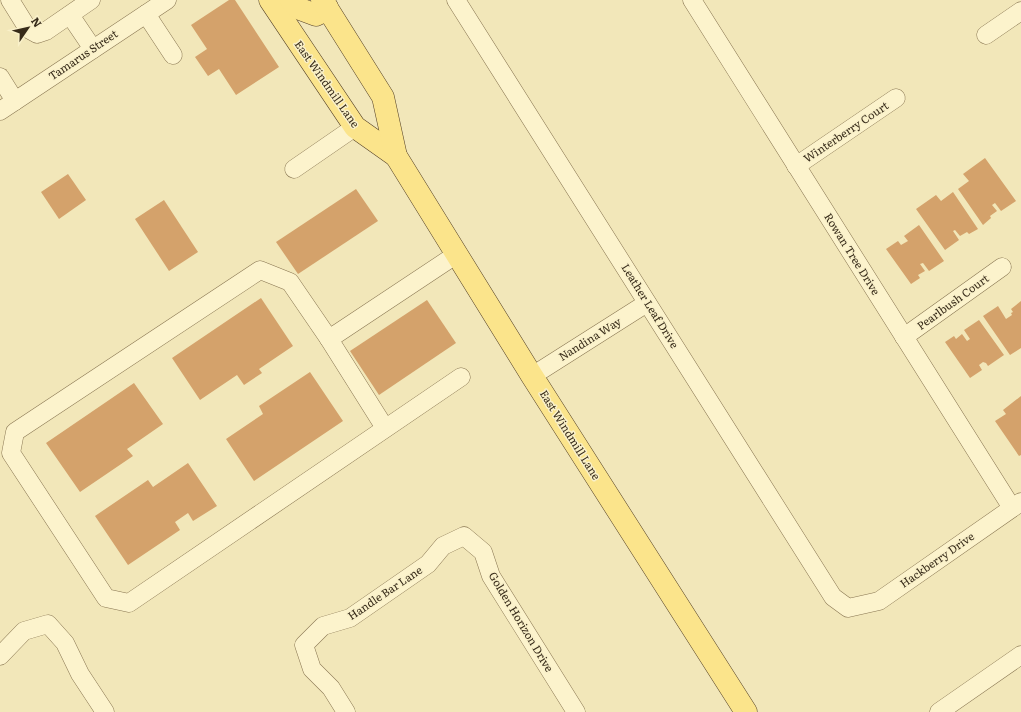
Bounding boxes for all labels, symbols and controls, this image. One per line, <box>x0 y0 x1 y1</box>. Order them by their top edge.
north arrow <box>8 8 48 48</box>
text: N <box>28 14 46 30</box>
street label: Tamarus Street <box>45 25 121 83</box>
street label: East Windmill Lane <box>292 37 364 131</box>
street label: Winterberry Court <box>800 96 892 166</box>
street label: Rowan Tree Drive <box>821 209 885 298</box>
street label: Leather Leaf Drive <box>618 260 683 351</box>
street label: Pearlbush Court <box>913 269 992 333</box>
street label: Nandina Way <box>555 312 624 364</box>
street label: East Windmill Lane <box>537 386 605 483</box>
street label: Hackberry Drive <box>896 527 977 591</box>
street label: Handle Bar Lane <box>344 561 425 623</box>
street label: Golden Horizon Drive <box>486 568 558 675</box>

